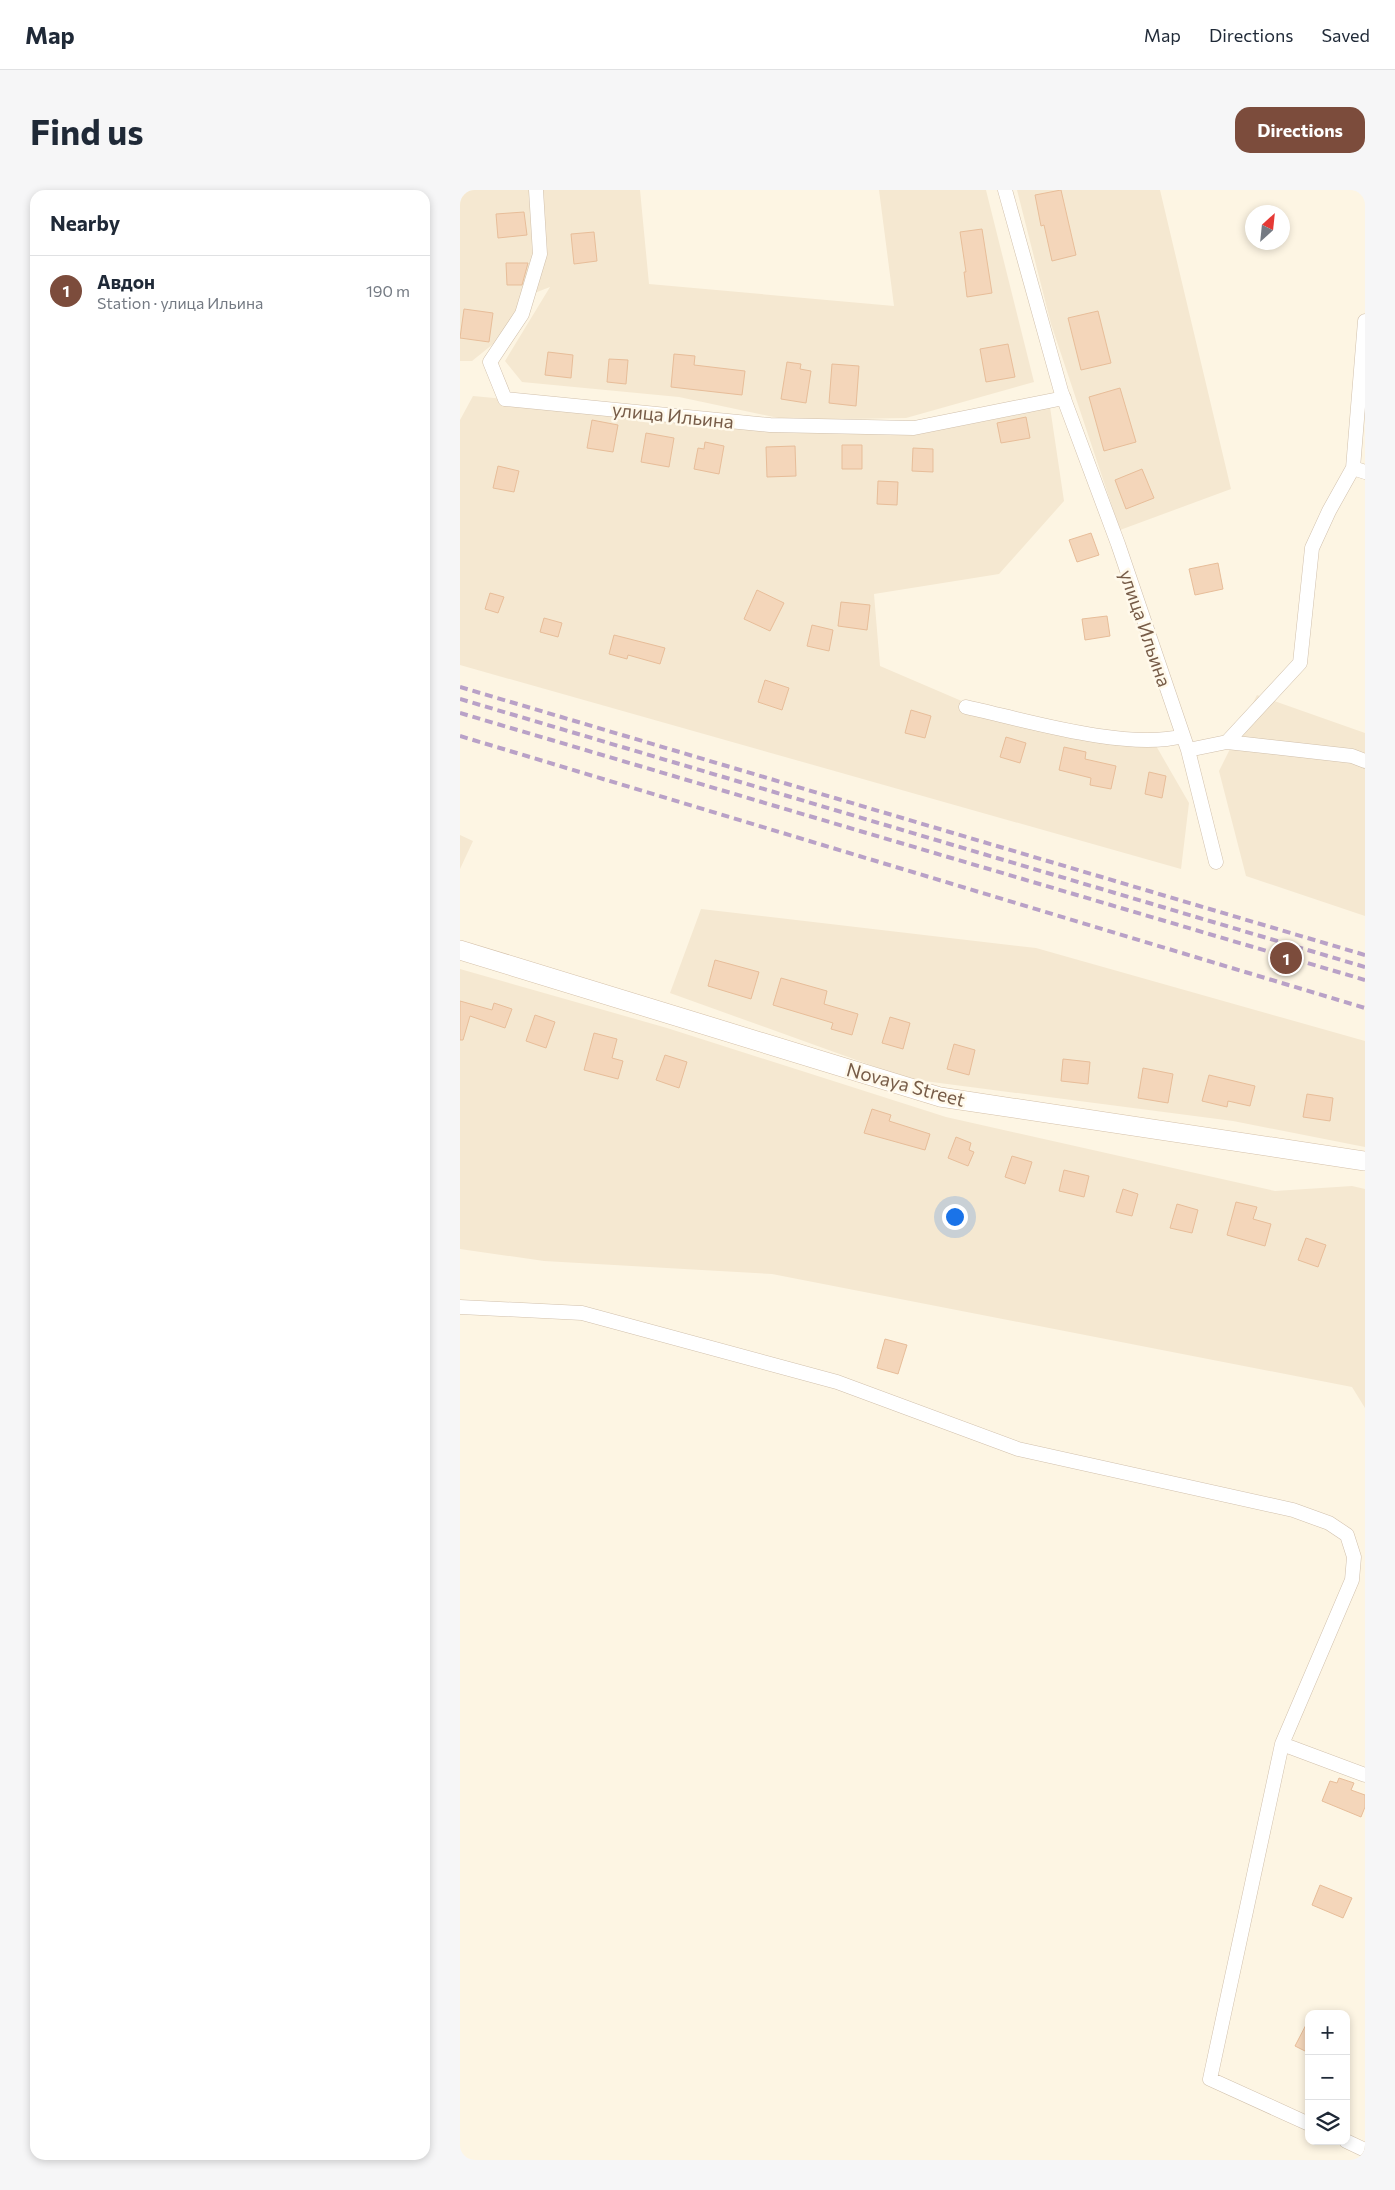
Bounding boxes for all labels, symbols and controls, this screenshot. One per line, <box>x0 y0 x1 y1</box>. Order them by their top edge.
text: Map <box>25 20 75 49</box>
text: Map <box>1144 24 1181 46</box>
text: Directions <box>1209 24 1293 46</box>
text: Saved <box>1321 24 1370 46</box>
button: Directions <box>1235 107 1365 153</box>
text: Find us <box>30 109 144 152</box>
north arrow <box>1245 205 1290 250</box>
text: Nearby <box>50 210 120 235</box>
text: Авдон <box>97 270 155 293</box>
text: 1 <box>62 281 70 300</box>
text: 190 m <box>366 281 410 300</box>
text: Station · улица Ильина <box>97 293 263 312</box>
street label: улица Ильина <box>611 397 735 433</box>
street label: улица Ильина <box>1115 566 1177 690</box>
pin: 1 <box>1270 939 1302 977</box>
street label: Novaya Street <box>844 1057 968 1111</box>
your location <box>942 1204 968 1230</box>
map controls <box>1305 2010 1350 2145</box>
button: + <box>1305 2010 1350 2055</box>
button: − <box>1305 2055 1350 2100</box>
button: layers <box>1305 2100 1350 2145</box>

